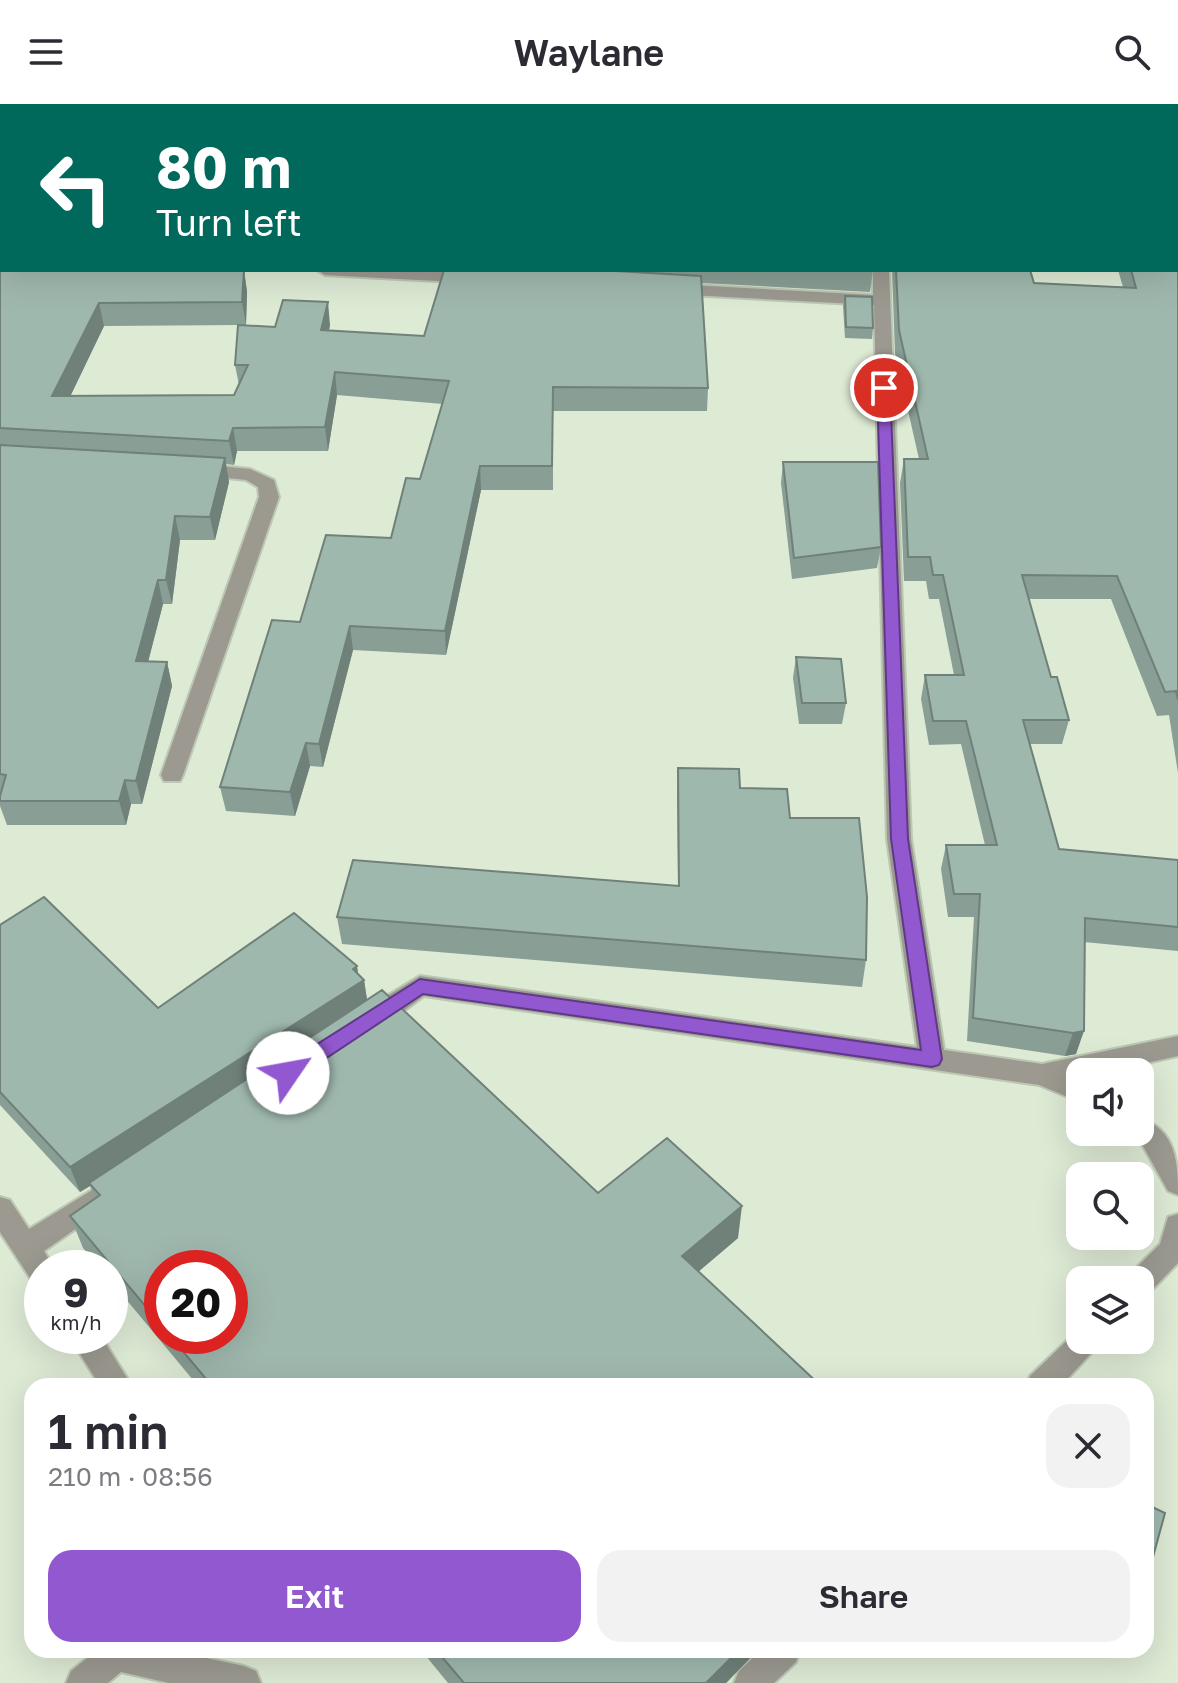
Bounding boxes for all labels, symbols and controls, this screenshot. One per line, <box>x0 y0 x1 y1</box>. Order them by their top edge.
icon: menu <box>24 30 68 74</box>
icon: search <box>1110 30 1154 74</box>
text: Waylane <box>514 31 664 74</box>
text: 80 m <box>156 133 291 200</box>
icon: left <box>24 136 128 240</box>
text: Turn left <box>156 201 302 244</box>
pin <box>850 354 918 422</box>
icon: arrive <box>862 366 906 410</box>
position arrow <box>246 1031 330 1115</box>
map controls <box>1066 1058 1154 1354</box>
button: sound <box>1066 1058 1154 1146</box>
button: search <box>1066 1162 1154 1250</box>
speed limit sign: 20 <box>144 1250 248 1354</box>
button: layers <box>1066 1266 1154 1354</box>
text: 9 <box>63 1268 89 1316</box>
text: km/h <box>51 1310 101 1334</box>
text: 1 min <box>48 1402 168 1460</box>
button: close <box>1046 1404 1130 1488</box>
text: 210 m · 08:56 <box>48 1461 213 1492</box>
button: Exit <box>48 1550 581 1642</box>
button: Share <box>597 1550 1130 1642</box>

